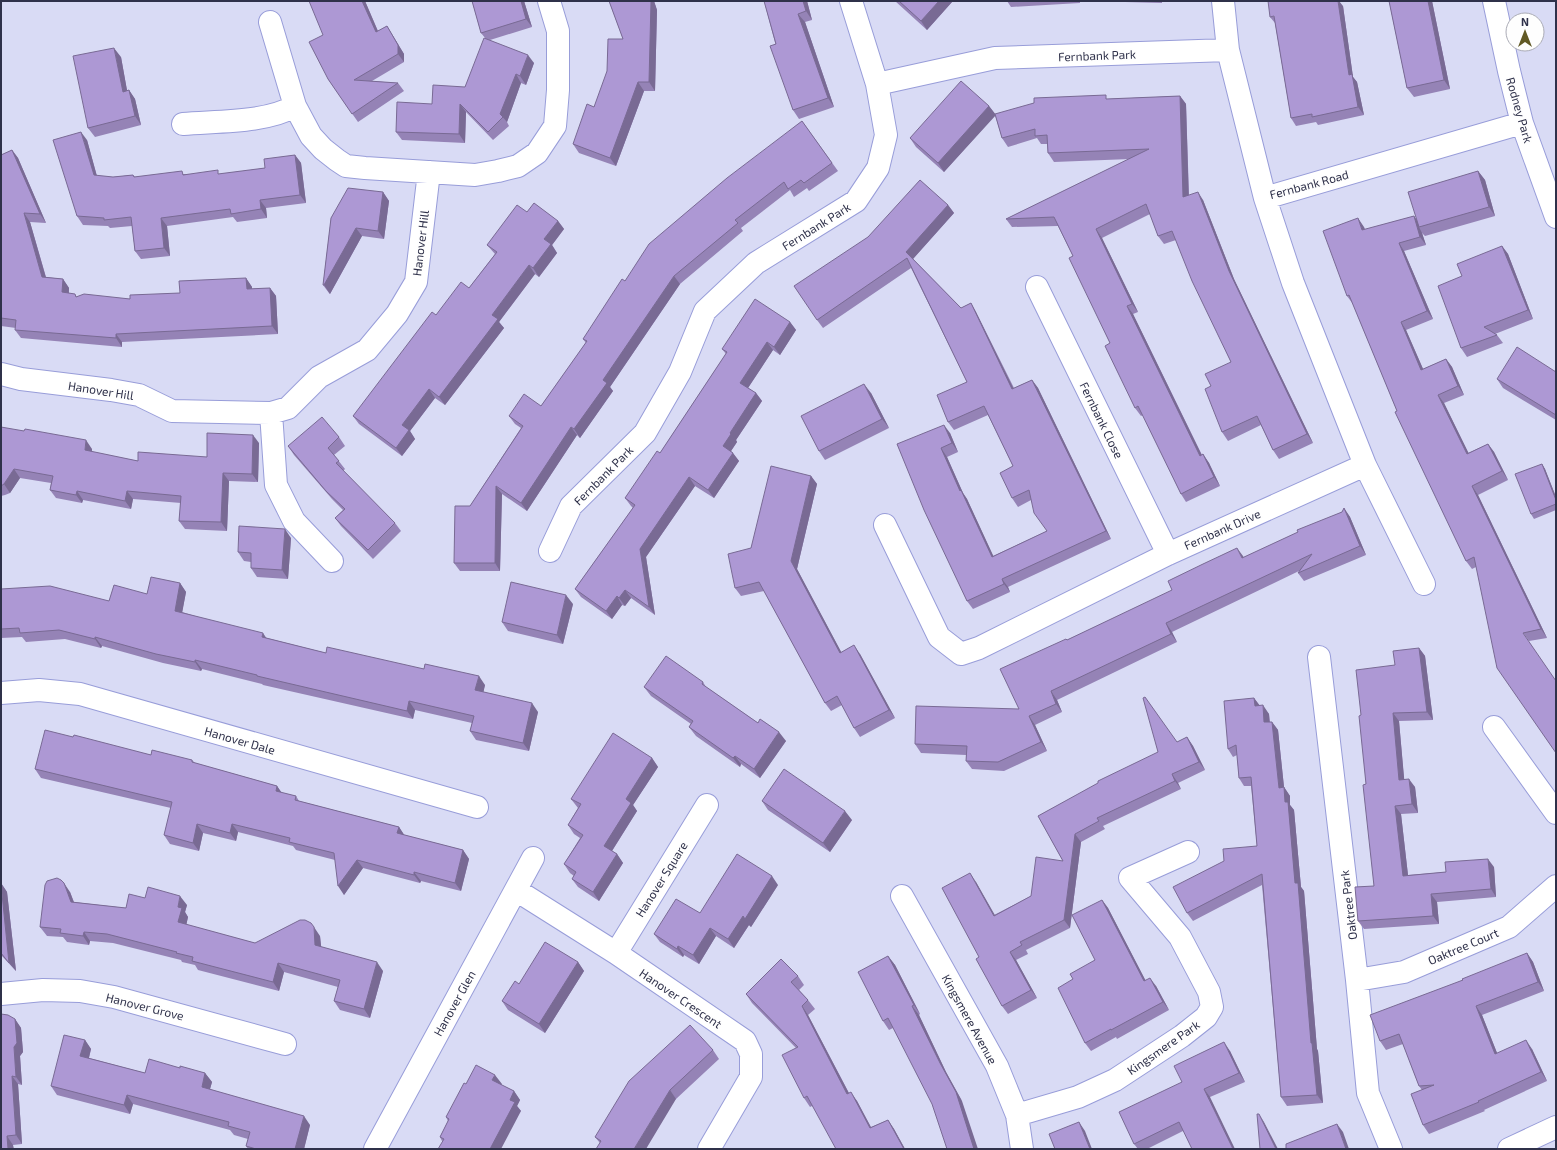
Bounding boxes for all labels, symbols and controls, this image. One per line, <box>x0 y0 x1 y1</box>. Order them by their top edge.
north arrow <box>1505 12 1545 52</box>
text: N <box>1521 15 1529 28</box>
street label: Fernbank Park <box>1058 47 1136 63</box>
street label: Rodney Park <box>1504 76 1536 144</box>
street label: Fernbank Road <box>1268 167 1350 201</box>
street label: Fernbank Park <box>779 199 853 253</box>
street label: Hanover Hill <box>409 209 431 277</box>
street label: Hanover Hill <box>67 378 135 402</box>
street label: Fernbank Close <box>1077 379 1127 461</box>
street label: Fernbank Park <box>570 442 636 508</box>
street label: Fernbank Drive <box>1182 506 1262 552</box>
street label: Hanover Dale <box>203 723 277 757</box>
street label: Hanover Square <box>632 839 690 919</box>
street label: Oaktree Park <box>1337 869 1359 941</box>
street label: Oaktree Court <box>1426 925 1501 967</box>
street label: Hanover Crescent <box>637 965 725 1031</box>
street label: Hanover Glen <box>430 968 478 1038</box>
street label: Kingsmere Avenue <box>940 972 1000 1066</box>
street label: Hanover Grove <box>105 990 185 1022</box>
street label: Kingsmere Park <box>1124 1017 1202 1077</box>

